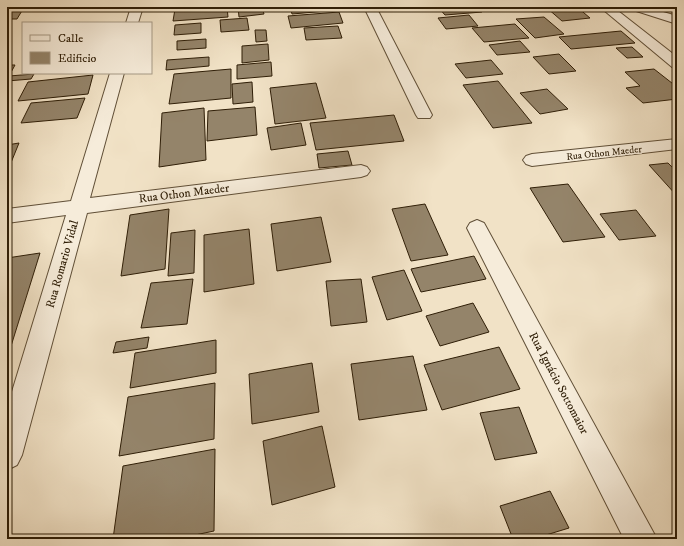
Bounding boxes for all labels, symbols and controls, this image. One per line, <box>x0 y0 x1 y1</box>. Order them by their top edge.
legend <box>22 22 152 74</box>
text: Calle <box>58 31 83 46</box>
text: Edificio <box>58 51 97 66</box>
street label: Rua Othon Maeder <box>566 143 643 163</box>
street label: Rua Othon Maeder <box>138 180 231 206</box>
street label: Rua Romario Vidal <box>43 218 82 310</box>
street label: Rua Ignácio Sottomaior <box>525 330 592 437</box>

